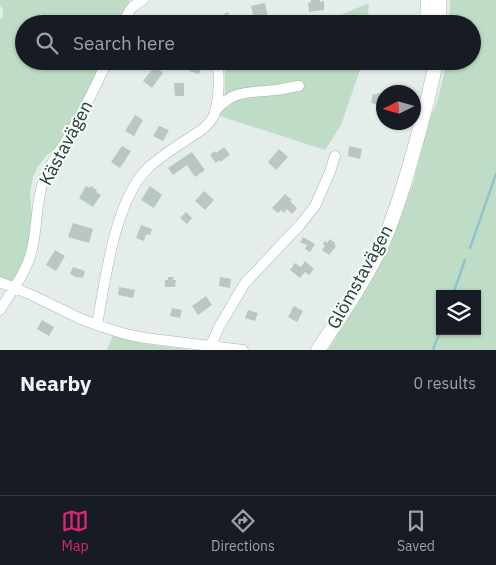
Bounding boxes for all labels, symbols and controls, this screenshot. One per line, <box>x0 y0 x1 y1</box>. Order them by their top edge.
search box <box>15 15 481 70</box>
icon: search <box>33 29 61 57</box>
text: Search here <box>73 31 175 55</box>
north arrow <box>376 85 421 130</box>
street label: Kästavägen <box>34 96 98 189</box>
street label: Glömstavägen <box>322 221 398 333</box>
map controls <box>436 290 481 335</box>
button: layers <box>436 290 481 335</box>
text: Nearby <box>20 369 91 397</box>
text: 0 results <box>413 373 476 393</box>
tab: Map <box>61 507 89 555</box>
tab: Directions <box>211 507 275 555</box>
tab: Saved <box>397 507 435 555</box>

